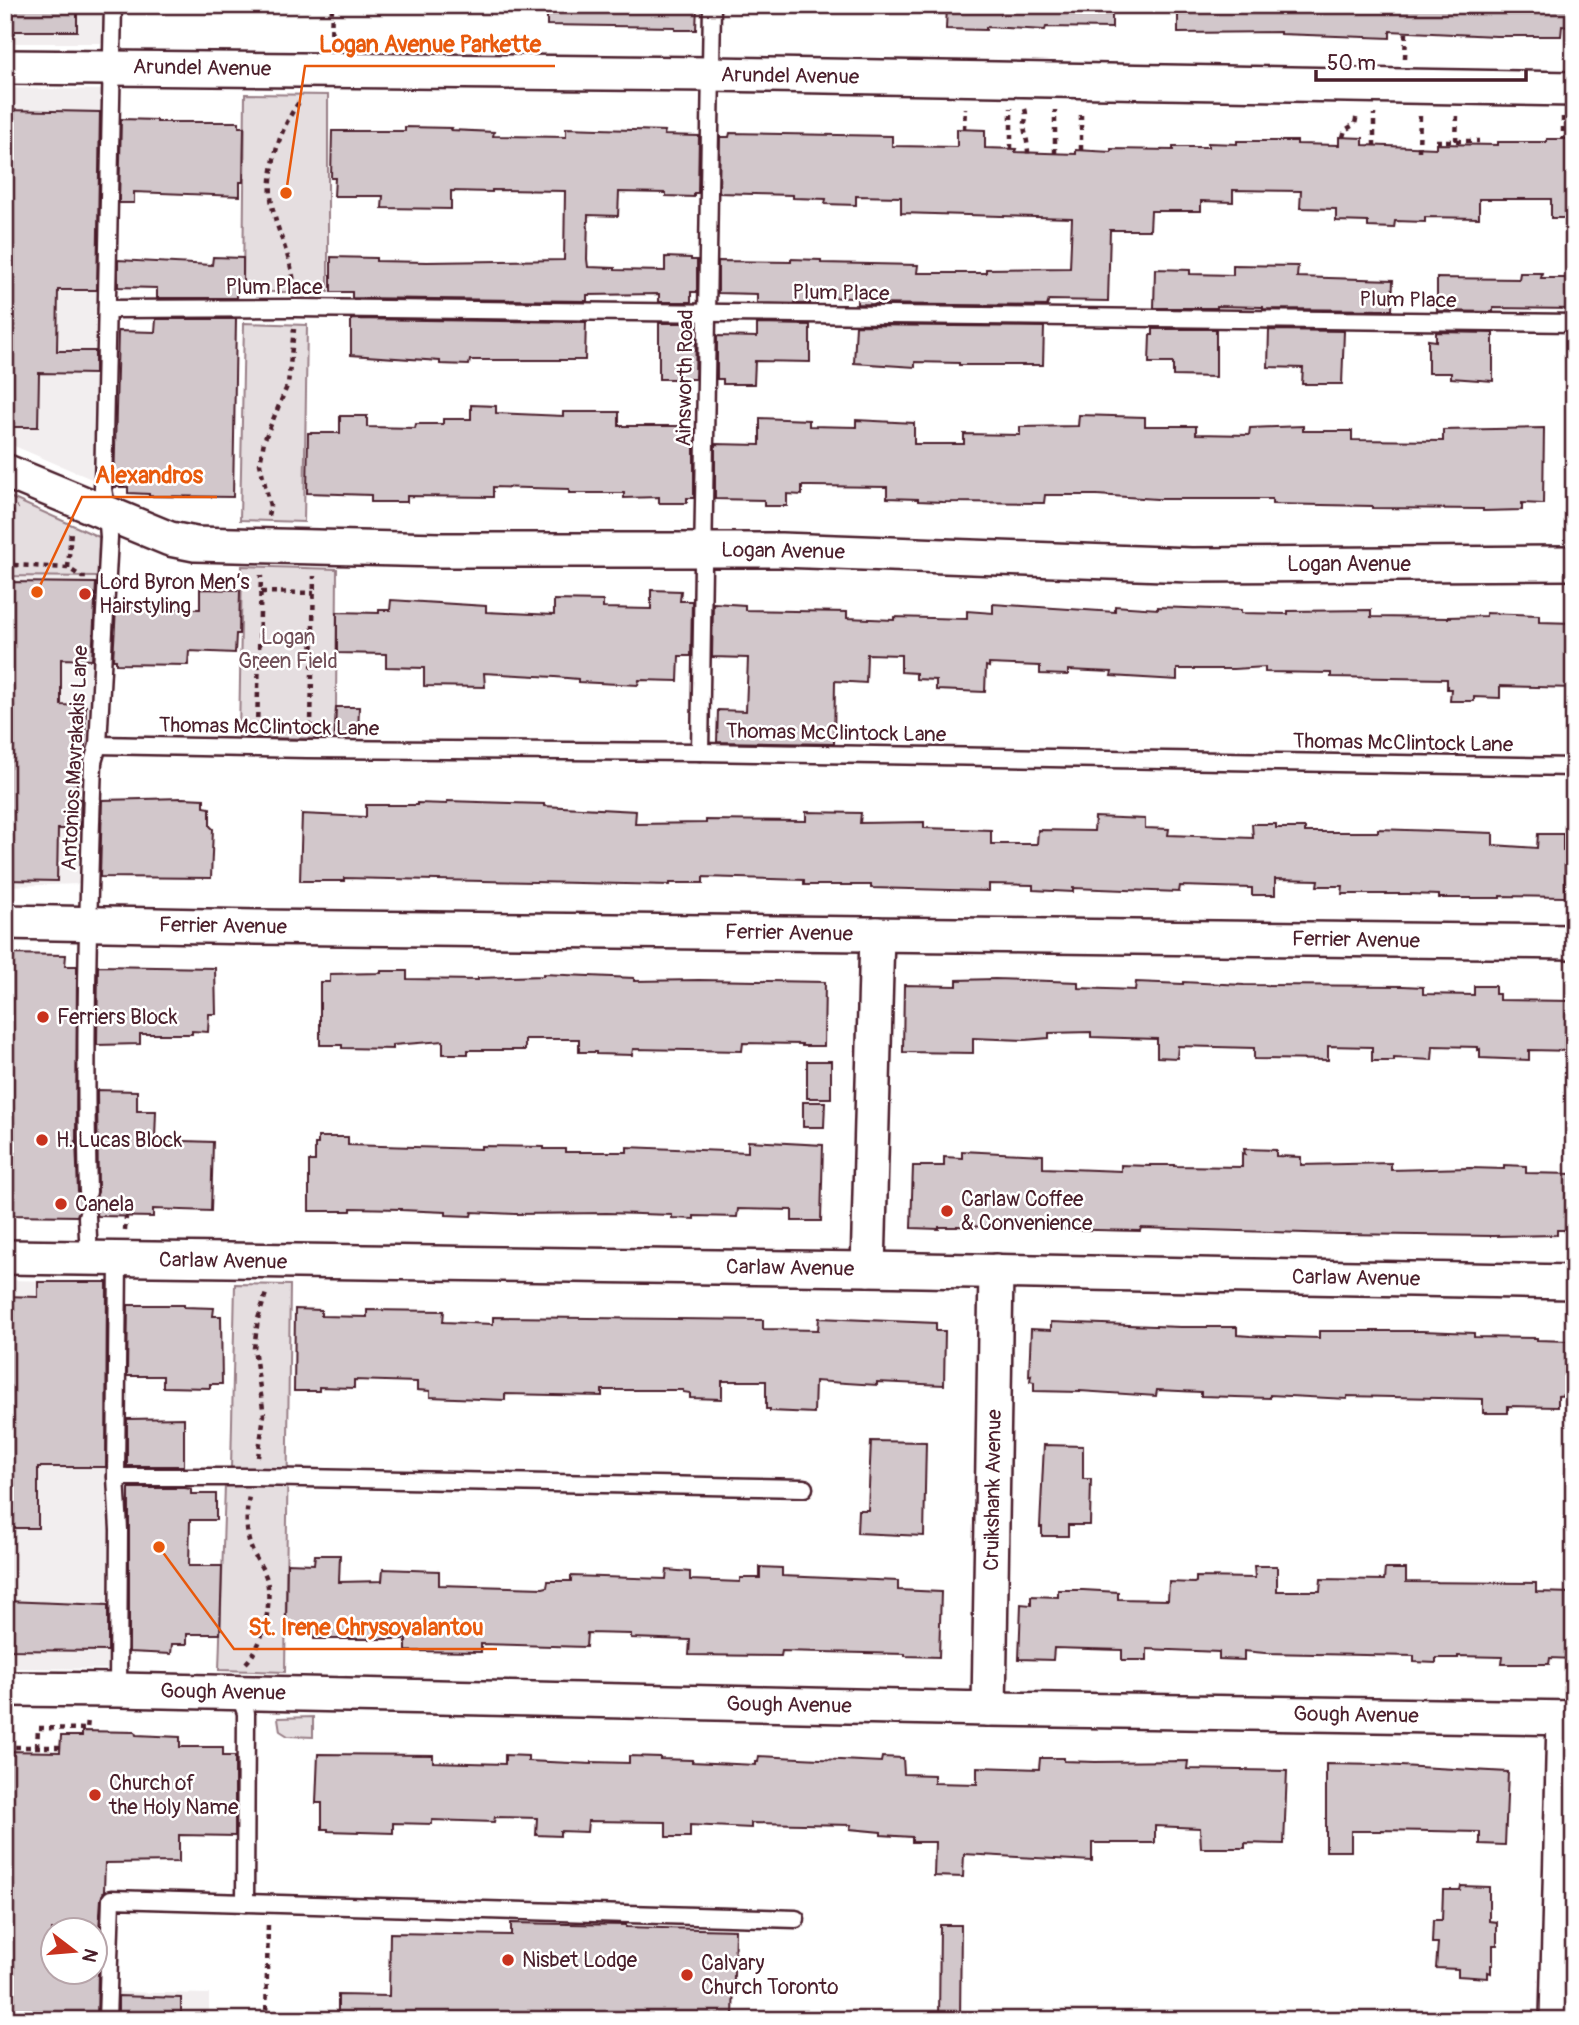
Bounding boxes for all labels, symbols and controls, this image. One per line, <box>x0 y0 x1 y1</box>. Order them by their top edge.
callout: Logan Avenue Parkette <box>305 22 555 66</box>
text: Logan Avenue Parkette <box>319 30 542 59</box>
scale bar <box>1316 38 1526 82</box>
text: 50 m <box>1327 50 1376 77</box>
street label: Arundel Avenue <box>133 53 272 83</box>
street label: Arundel Avenue <box>721 61 860 91</box>
street label: Plum Place <box>225 274 323 301</box>
street label: Plum Place <box>792 279 890 307</box>
street label: Plum Place <box>1359 286 1457 314</box>
street label: Ainsworth Road <box>670 309 700 447</box>
callout: Alexandros <box>82 453 217 497</box>
text: Alexandros <box>95 461 204 490</box>
street label: Logan Avenue <box>721 536 846 566</box>
street label: Logan Avenue <box>1287 551 1412 578</box>
place label: Lord Byron Men’s Hairstyling <box>99 569 250 620</box>
marker: Lord Byron Men’s Hairstyling <box>77 586 93 602</box>
park label: Logan Green Field <box>238 624 338 675</box>
street label: Antonios Mavrakakis Lane <box>56 644 94 871</box>
street label: Thomas McClintock Lane <box>159 712 380 742</box>
street label: Thomas McClintock Lane <box>726 718 947 748</box>
street label: Thomas McClintock Lane <box>1293 728 1514 758</box>
street label: Ferrier Avenue <box>159 911 288 941</box>
street label: Ferrier Avenue <box>725 918 854 948</box>
street label: Ferrier Avenue <box>1292 925 1421 955</box>
place label: Ferriers Block <box>57 1004 178 1031</box>
marker: Ferriers Block <box>35 1009 51 1025</box>
place label: H. Lucas Block <box>56 1127 182 1154</box>
marker: H. Lucas Block <box>34 1132 50 1148</box>
place label: Carlaw Coffee & Convenience <box>961 1186 1093 1237</box>
place label: Canela <box>75 1191 134 1218</box>
marker: Canela <box>53 1196 69 1212</box>
marker: Carlaw Coffee & Convenience <box>939 1203 955 1219</box>
street label: Carlaw Avenue <box>159 1246 288 1276</box>
street label: Carlaw Avenue <box>726 1253 855 1283</box>
street label: Carlaw Avenue <box>1292 1263 1421 1293</box>
street label: Cruikshank Avenue <box>978 1408 1008 1571</box>
callout: St. Irene Chrysovalantou <box>234 1605 497 1649</box>
text: St. Irene Chrysovalantou <box>248 1613 484 1642</box>
street label: Gough Avenue <box>160 1677 287 1707</box>
street label: Gough Avenue <box>726 1690 853 1720</box>
street label: Gough Avenue <box>1293 1700 1420 1730</box>
place label: Church of the Holy Name <box>108 1770 239 1821</box>
marker: Church of the Holy Name <box>87 1787 103 1803</box>
north arrow <box>38 1916 108 1986</box>
text: N <box>76 1946 103 1965</box>
place label: Nisbet Lodge <box>522 1947 638 1974</box>
place label: Calvary Church Toronto <box>701 1950 839 2001</box>
marker: Nisbet Lodge <box>500 1952 516 1968</box>
marker: Calvary Church Toronto <box>679 1967 695 1983</box>

